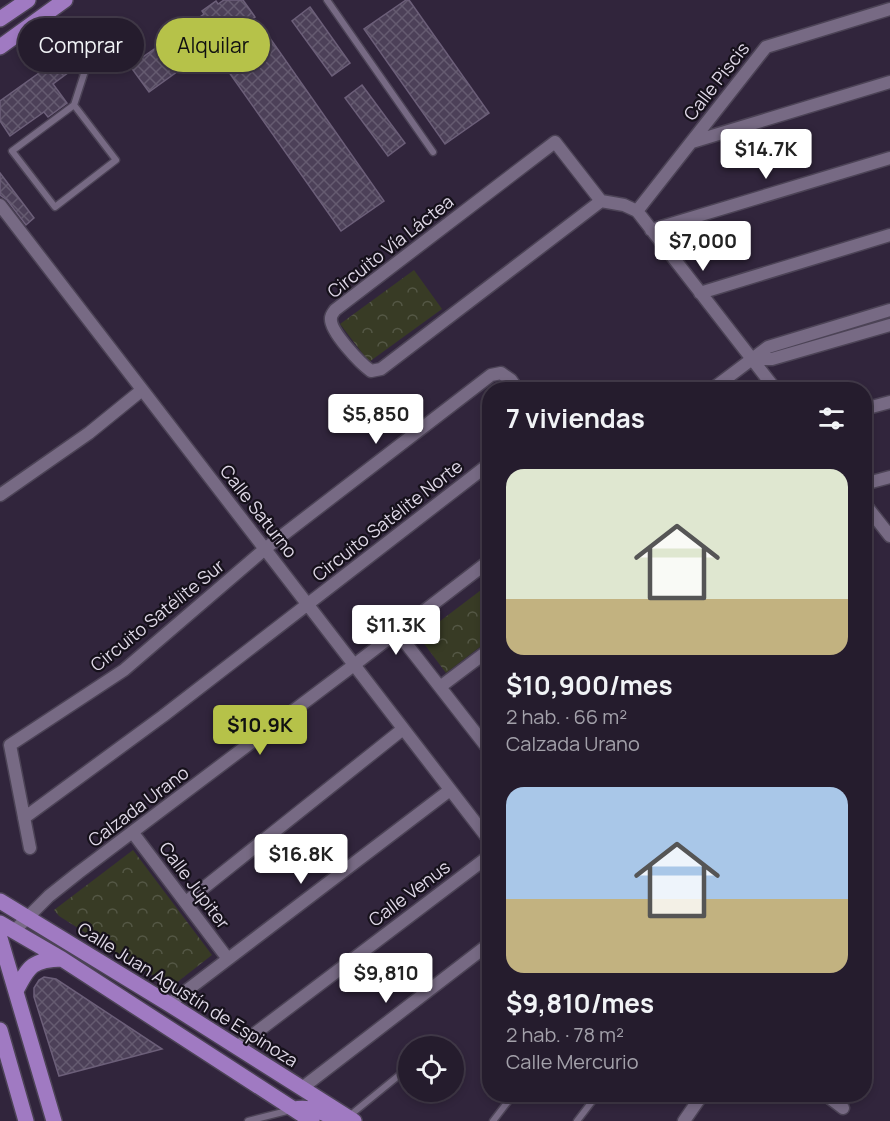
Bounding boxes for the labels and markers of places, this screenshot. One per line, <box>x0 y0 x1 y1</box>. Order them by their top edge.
pin: $14.7K <box>717 129 815 180</box>
pin: $7,000 <box>654 221 752 272</box>
pin: $5,850 <box>327 394 425 445</box>
pin: $11.3K <box>347 605 445 656</box>
pin: $10.9K <box>211 705 309 756</box>
pin: $16.8K <box>252 834 350 885</box>
pin: $9,810 <box>337 953 435 1004</box>

